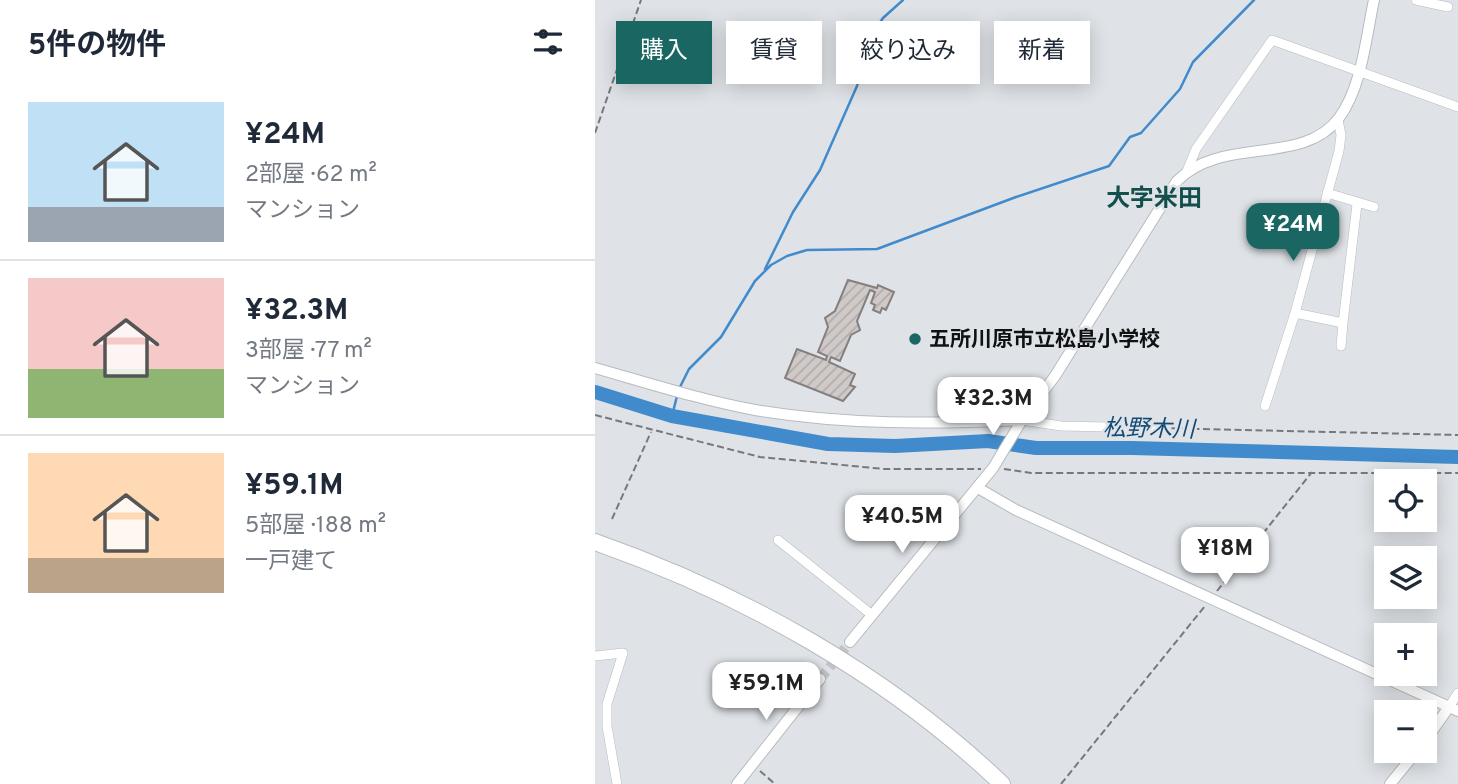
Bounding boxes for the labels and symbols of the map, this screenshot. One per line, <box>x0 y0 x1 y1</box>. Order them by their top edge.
district label: 大字米田 <box>1106 185 1202 215</box>
pin: ¥24M <box>1252 204 1334 263</box>
place label: 五所川原市立松島小学校 <box>929 327 1160 354</box>
marker: 五所川原市立松島小学校 <box>907 331 923 347</box>
pin: ¥32.3M <box>936 378 1050 437</box>
water label: 松野木川 <box>1103 415 1198 446</box>
pin: ¥40.5M <box>845 496 959 555</box>
pin: ¥18M <box>1184 528 1266 587</box>
pin: ¥59.1M <box>709 662 823 722</box>

